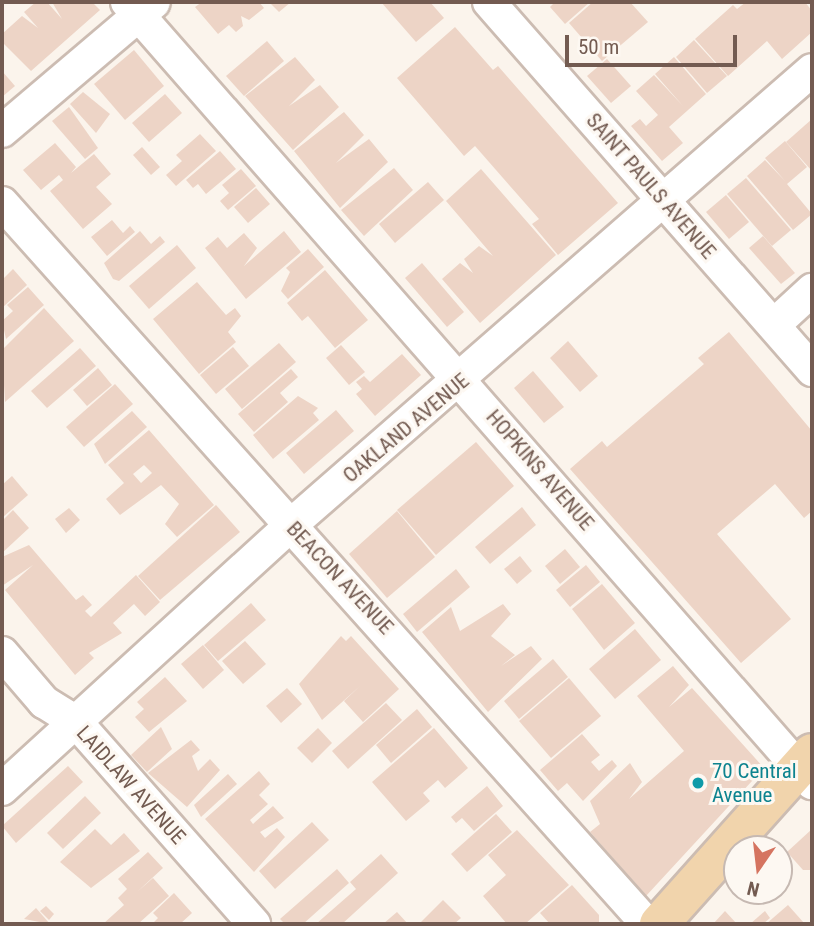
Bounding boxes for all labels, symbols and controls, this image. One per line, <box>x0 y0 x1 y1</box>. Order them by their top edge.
scale bar <box>569 21 740 65</box>
text: 50 m <box>578 35 619 59</box>
street label: SAINT PAULS AVENUE <box>581 108 721 264</box>
street label: OAKLAND AVENUE <box>338 368 474 488</box>
street label: HOPKINS AVENUE <box>481 405 599 535</box>
street label: BEACON AVENUE <box>281 516 399 640</box>
street label: LAIDLAW AVENUE <box>71 721 191 849</box>
place label: 70 Central Avenue <box>712 758 797 808</box>
marker: 70 Central Avenue <box>690 775 706 791</box>
north arrow <box>723 835 793 905</box>
text: N <box>745 876 762 901</box>

